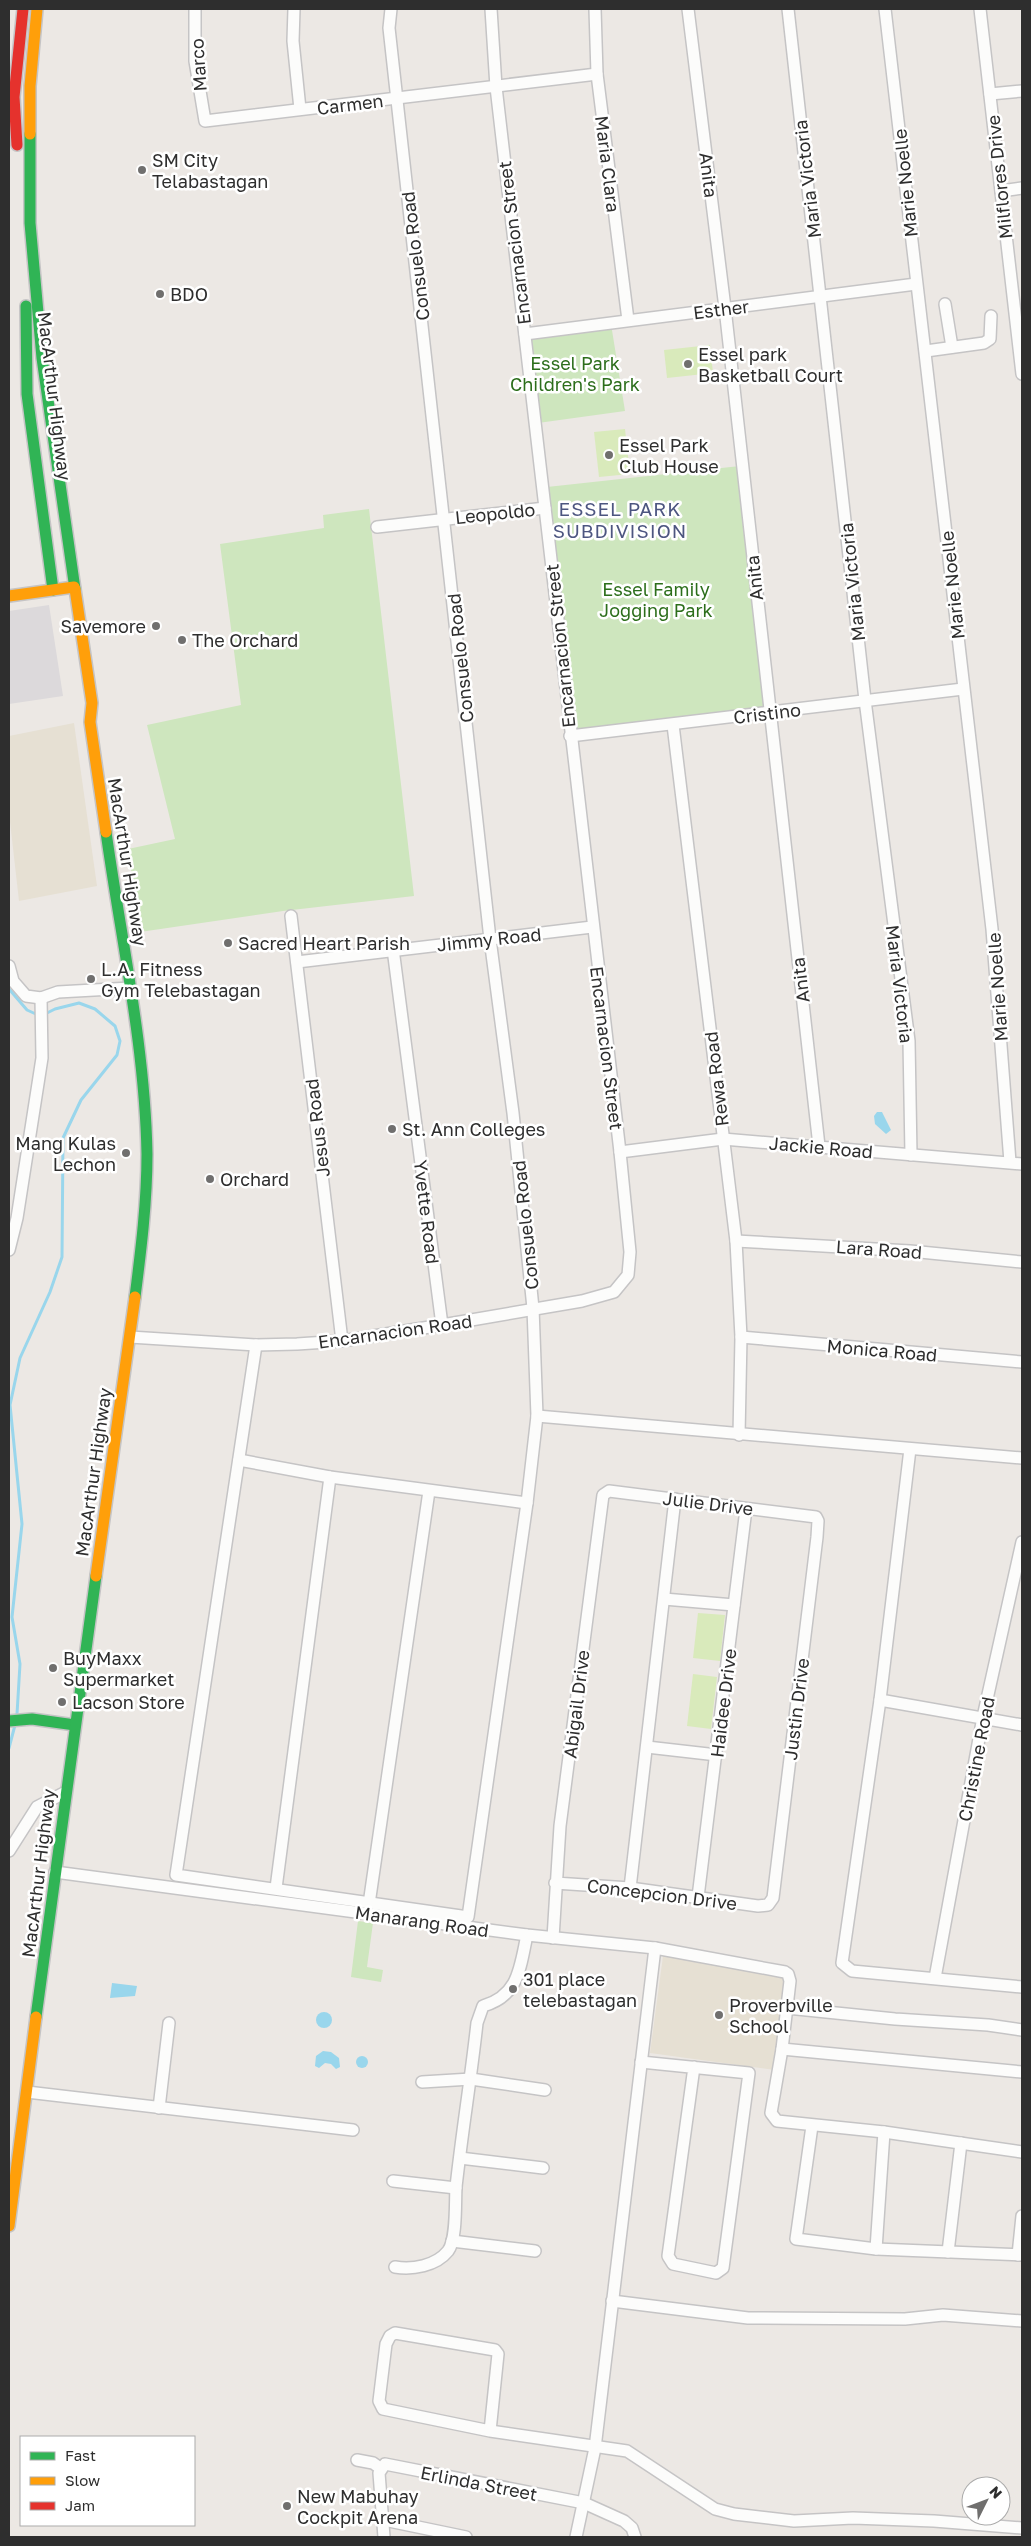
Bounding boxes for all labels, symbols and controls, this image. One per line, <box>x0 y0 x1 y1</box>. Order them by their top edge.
street label: Marco <box>185 38 211 92</box>
street label: Carmen <box>315 89 385 119</box>
street label: Maria Clara <box>591 114 625 214</box>
street label: Milflores Drive <box>982 114 1016 240</box>
street label: Maria Victoria <box>789 119 825 239</box>
street label: Marie Noelle <box>888 128 922 238</box>
place label: SM City Telabastagan <box>152 149 268 192</box>
street label: Anita <box>695 151 723 199</box>
street label: Encarnacion Street <box>493 160 535 326</box>
marker: SM City Telabastagan <box>136 164 148 176</box>
street label: Consuelo Road <box>396 190 434 322</box>
place label: BDO <box>170 283 208 305</box>
marker: BDO <box>154 288 166 300</box>
street label: Esther <box>692 295 750 323</box>
street label: MacArthur Highway <box>34 310 76 482</box>
place label: Essel park Basketball Court <box>698 343 843 386</box>
park label: Essel Park Children's Park <box>510 352 640 395</box>
marker: Essel park Basketball Court <box>682 358 694 370</box>
place label: Essel Park Club House <box>619 434 719 477</box>
marker: Essel Park Club House <box>603 449 615 461</box>
district label: ESSEL PARK SUBDIVISION <box>553 497 687 542</box>
street label: Leopoldo <box>454 498 536 528</box>
street label: Maria Victoria <box>835 522 869 642</box>
street label: Marie Noelle <box>935 530 969 640</box>
street label: Anita <box>741 554 767 602</box>
street label: Encarnacion Street <box>540 563 580 729</box>
park label: Essel Family Jogging Park <box>599 578 713 621</box>
street label: Consuelo Road <box>442 592 478 724</box>
place label: Savemore <box>61 615 146 637</box>
marker: Savemore <box>150 620 162 632</box>
place label: The Orchard <box>192 629 298 651</box>
marker: The Orchard <box>176 634 188 646</box>
street label: Cristino <box>732 698 802 728</box>
street label: MacArthur Highway <box>104 776 152 948</box>
street label: Jimmy Road <box>436 923 542 955</box>
street label: Maria Victoria <box>882 924 918 1044</box>
place label: Sacred Heart Parish <box>238 932 410 954</box>
street label: Marie Noelle <box>982 932 1012 1042</box>
marker: Sacred Heart Parish <box>222 937 234 949</box>
street label: Anita <box>786 956 814 1004</box>
place label: L.A. Fitness Gym Telebastagan <box>101 958 261 1001</box>
street label: Encarnacion Street <box>586 965 628 1131</box>
marker: L.A. Fitness Gym Telebastagan <box>85 973 97 985</box>
street label: Rewa Road <box>699 1030 733 1128</box>
street label: Jesus Road <box>300 1078 334 1178</box>
place label: St. Ann Colleges <box>402 1118 545 1140</box>
marker: St. Ann Colleges <box>386 1123 398 1135</box>
place label: Mang Kulas Lechon <box>15 1132 116 1175</box>
street label: Jackie Road <box>768 1132 874 1162</box>
marker: Mang Kulas Lechon <box>120 1147 132 1159</box>
street label: Yvette Road <box>410 1159 444 1265</box>
street label: Consuelo Road <box>507 1159 543 1291</box>
place label: Orchard <box>220 1168 289 1190</box>
marker: Orchard <box>204 1173 216 1185</box>
street label: Lara Road <box>835 1235 923 1263</box>
street label: Encarnacion Road <box>317 1309 473 1353</box>
street label: Monica Road <box>826 1334 938 1366</box>
street label: MacArthur Highway <box>70 1386 116 1558</box>
street label: Julie Drive <box>661 1487 755 1519</box>
place label: BuyMaxx Supermarket <box>63 1647 175 1690</box>
street label: Haidee Drive <box>705 1647 741 1759</box>
street label: Abigail Drive <box>558 1649 594 1759</box>
street label: Justin Drive <box>779 1657 813 1761</box>
marker: BuyMaxx Supermarket <box>47 1662 59 1674</box>
place label: Lacson Store <box>72 1691 185 1713</box>
street label: Christine Road <box>953 1695 999 1823</box>
marker: Lacson Store <box>56 1696 68 1708</box>
street label: MacArthur Highway <box>17 1787 59 1959</box>
street label: Concepcion Drive <box>586 1874 738 1914</box>
street label: Manarang Road <box>354 1901 490 1941</box>
place label: 301 place telebastagan <box>523 1968 637 2011</box>
marker: 301 place telebastagan <box>507 1983 519 1995</box>
place label: Proverbville School <box>729 1994 833 2037</box>
marker: Proverbville School <box>713 2009 725 2021</box>
legend <box>20 2436 195 2526</box>
text: Fast <box>65 2446 96 2464</box>
street label: Erlinda Street <box>419 2461 539 2505</box>
text: Slow <box>65 2471 100 2489</box>
north arrow <box>961 2476 1011 2526</box>
text: N <box>986 2482 1006 2502</box>
place label: New Mabuhay Cockpit Arena <box>297 2485 419 2528</box>
text: Jam <box>65 2496 95 2514</box>
marker: New Mabuhay Cockpit Arena <box>281 2500 293 2512</box>

